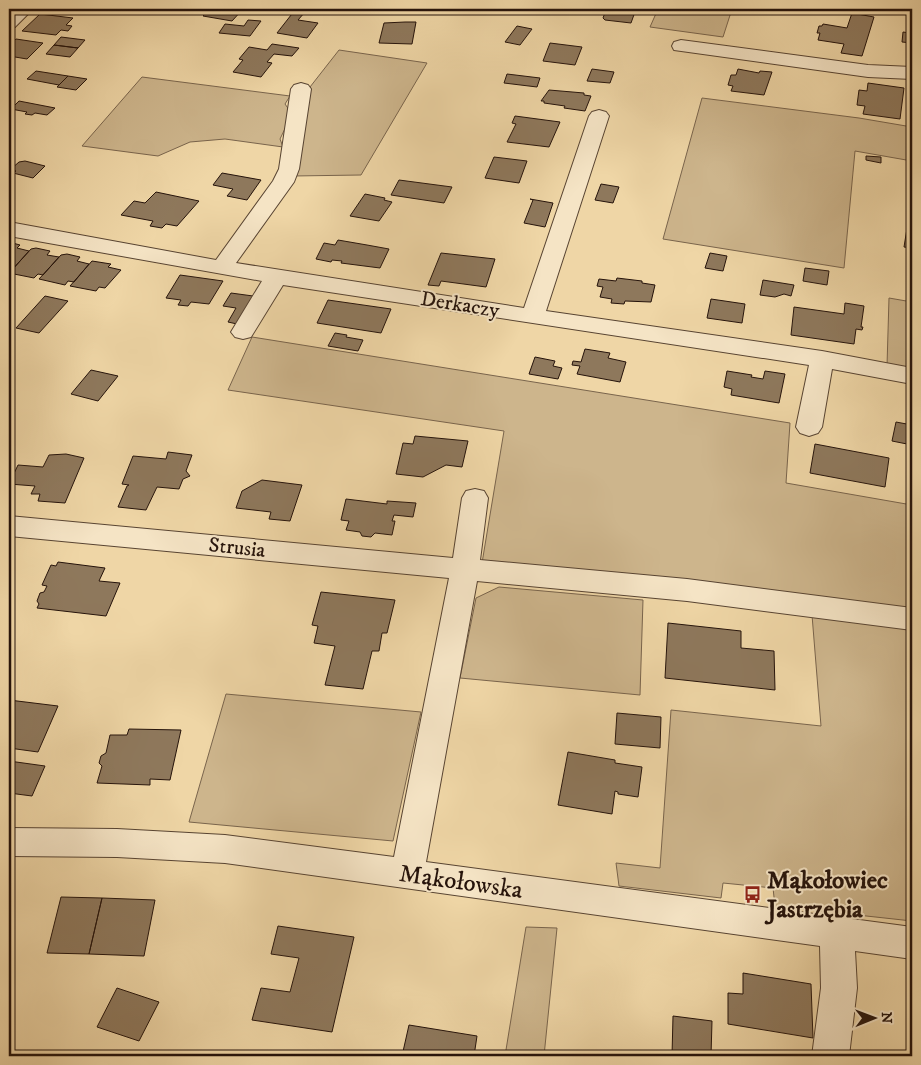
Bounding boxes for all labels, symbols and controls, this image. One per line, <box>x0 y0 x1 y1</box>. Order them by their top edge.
street label: Derkaczy <box>419 286 502 324</box>
street label: Strusia <box>207 532 267 564</box>
street label: Mąkołowska <box>397 858 525 906</box>
place label: Mąkołowiec Jastrzębia <box>764 865 888 925</box>
bus stop icon: Mąkołowiec Jastrzębia <box>743 884 763 904</box>
north arrow <box>848 992 898 1042</box>
text: N <box>877 1012 895 1024</box>

